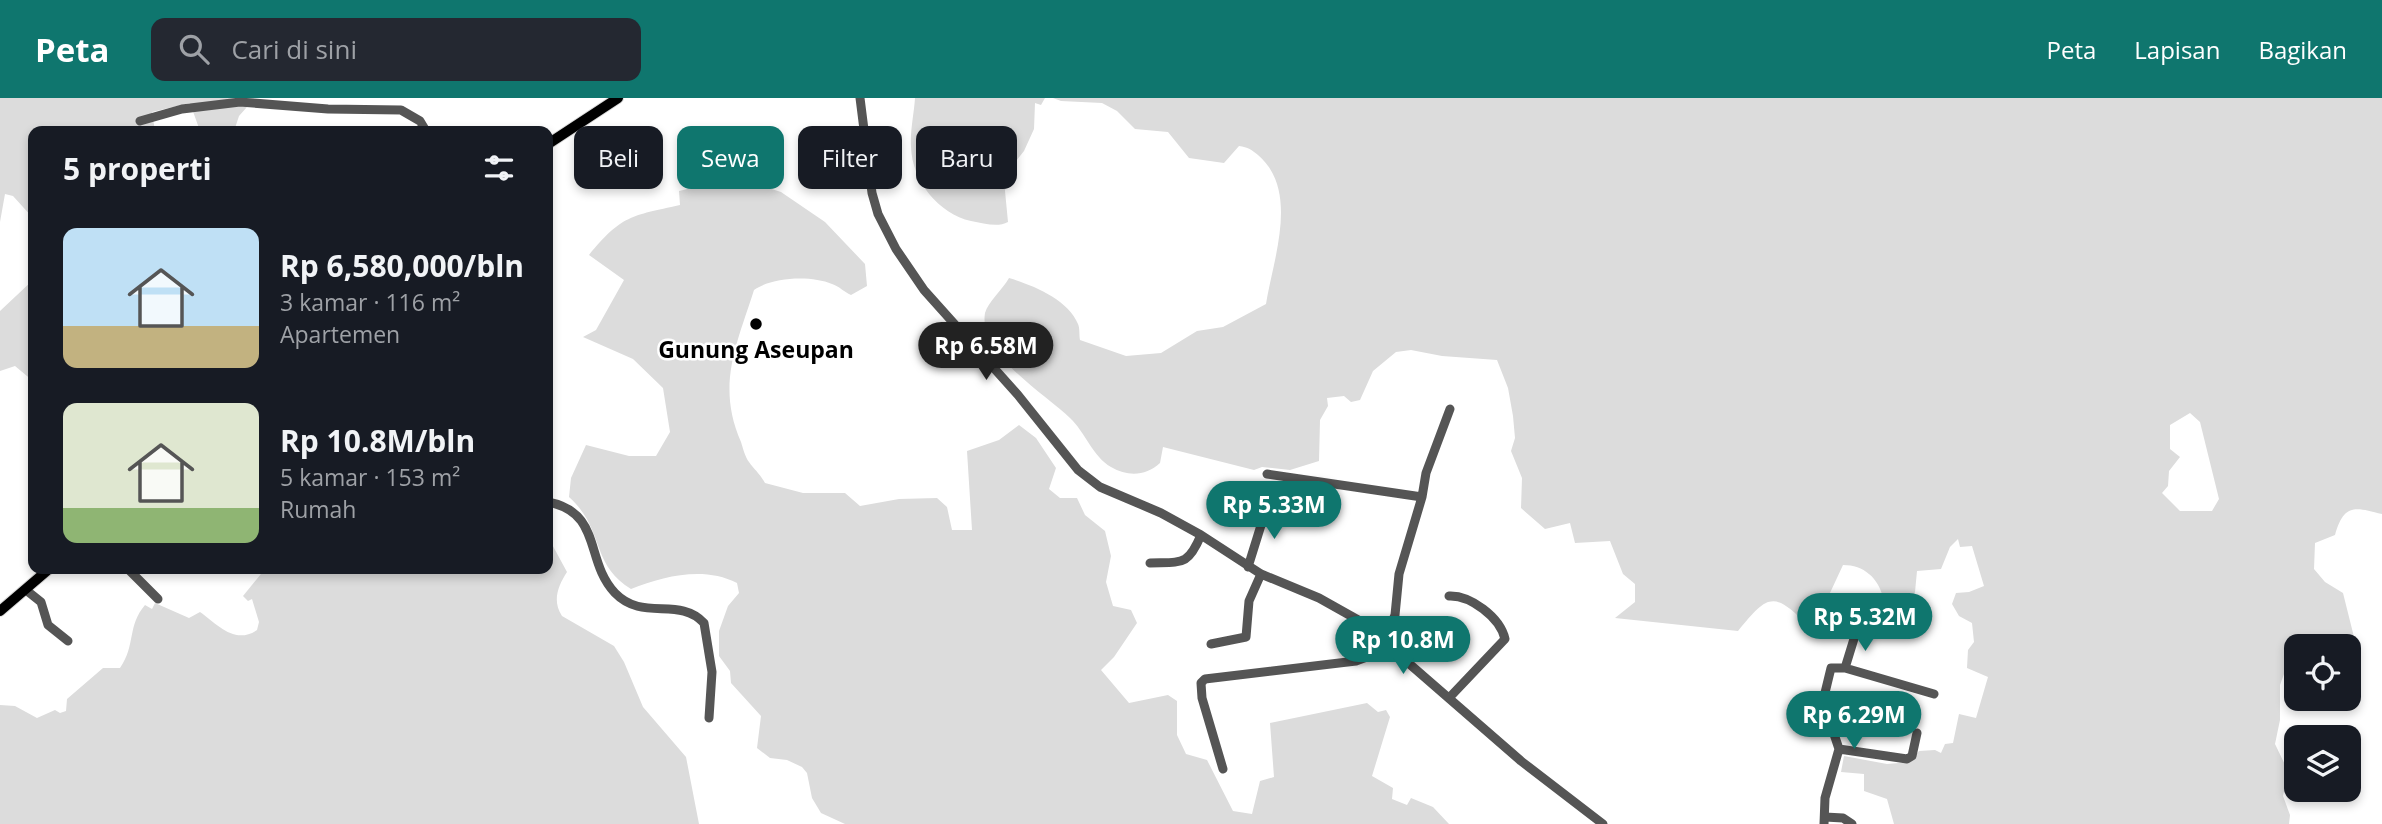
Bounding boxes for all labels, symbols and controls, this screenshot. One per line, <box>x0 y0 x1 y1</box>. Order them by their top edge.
search box <box>151 18 641 81</box>
text: Peta <box>35 27 109 72</box>
icon: search <box>175 30 213 68</box>
text: Cari di sini <box>231 31 357 67</box>
text: Peta <box>2046 33 2096 66</box>
text: Lapisan <box>2134 33 2220 66</box>
text: Bagikan <box>2258 33 2347 66</box>
chip: Beli <box>574 126 663 189</box>
chip: Sewa <box>677 126 784 189</box>
chip: Filter <box>798 126 902 189</box>
chip: Baru <box>916 126 1017 189</box>
text: 5 properti <box>63 148 212 189</box>
icon: filters <box>480 149 518 187</box>
text: Rp 6,580,000/bln <box>280 245 524 286</box>
icon: home <box>119 256 203 340</box>
text: 3 kamar · 116 m² <box>280 286 460 318</box>
marker: Gunung Aseupan <box>748 316 764 332</box>
text: Apartemen <box>280 318 400 350</box>
pin: Rp 6.58M <box>914 322 1058 382</box>
text: Rp 6.58M <box>934 329 1038 361</box>
place label: Gunung Aseupan <box>658 333 854 365</box>
text: Rp 10.8M/bln <box>280 420 475 461</box>
icon: home <box>119 431 203 515</box>
text: 5 kamar · 153 m² <box>280 461 460 493</box>
pin: Rp 5.33M <box>1202 482 1346 541</box>
text: Rp 5.33M <box>1222 488 1326 520</box>
text: Rumah <box>280 493 356 525</box>
pin: Rp 5.32M <box>1793 594 1937 653</box>
text: Rp 5.32M <box>1813 600 1917 632</box>
pin: Rp 10.8M <box>1331 616 1475 676</box>
text: Rp 10.8M <box>1351 623 1455 655</box>
map controls <box>2284 634 2361 802</box>
button: locate <box>2284 634 2361 711</box>
pin: Rp 6.29M <box>1782 692 1926 751</box>
text: Rp 6.29M <box>1802 698 1906 730</box>
button: layers <box>2284 725 2361 802</box>

